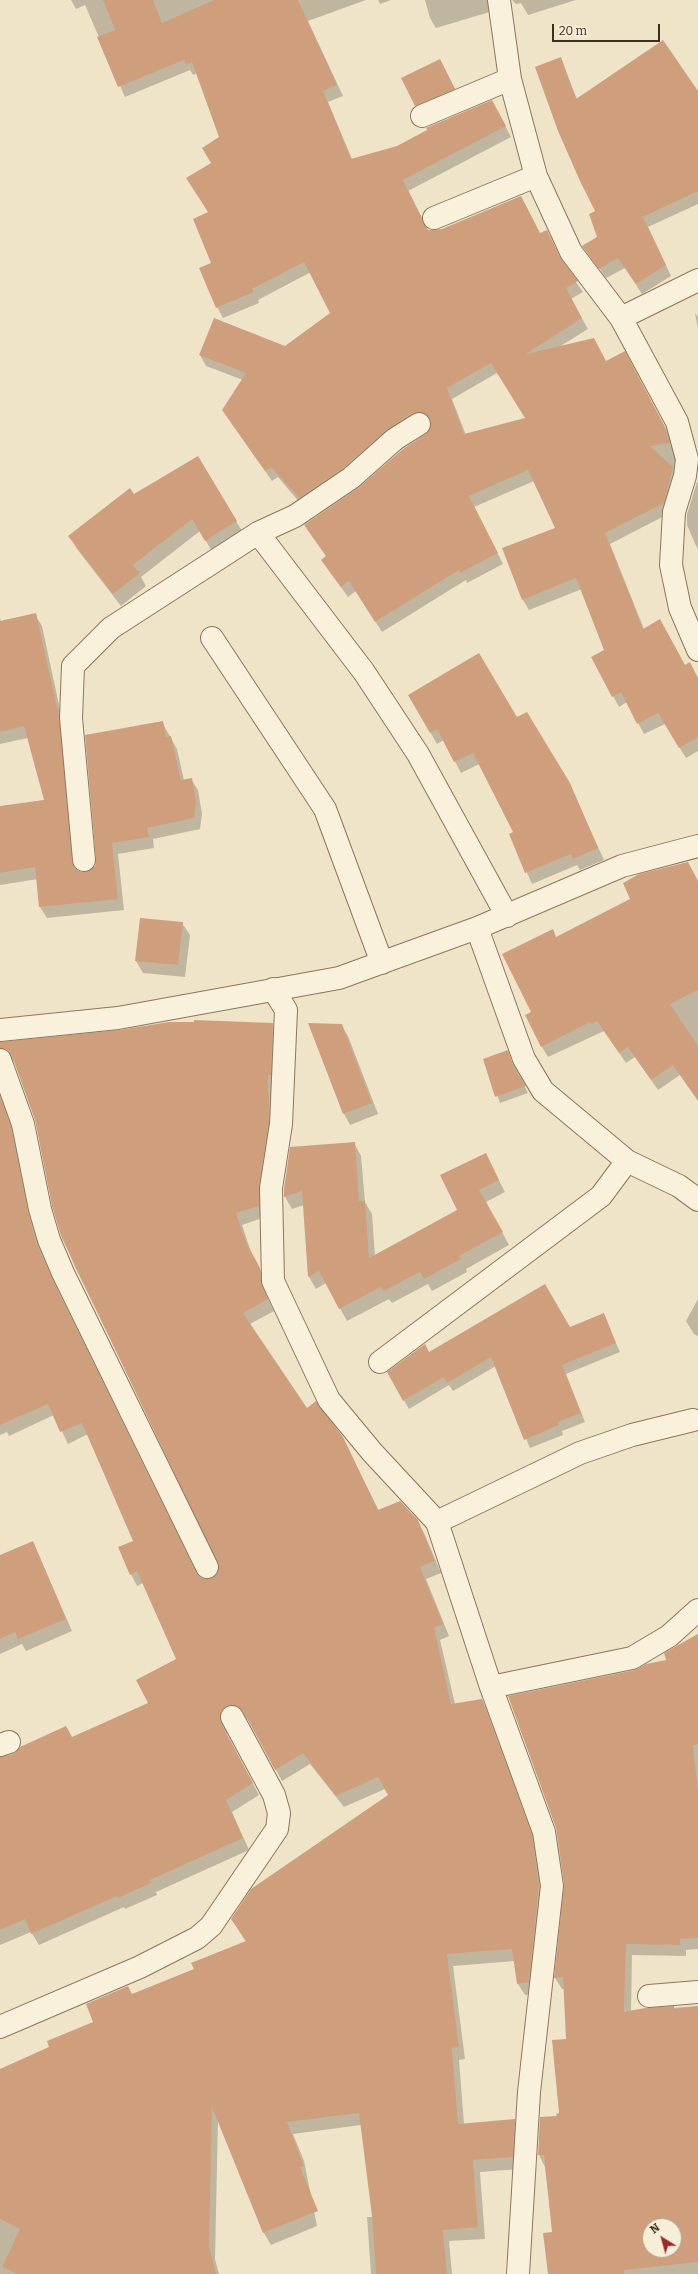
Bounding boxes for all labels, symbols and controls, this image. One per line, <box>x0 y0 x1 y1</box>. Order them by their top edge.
scale bar <box>554 16 662 42</box>
text: 20 m <box>559 24 587 38</box>
north arrow <box>642 2218 682 2258</box>
text: N <box>648 2221 662 2237</box>

